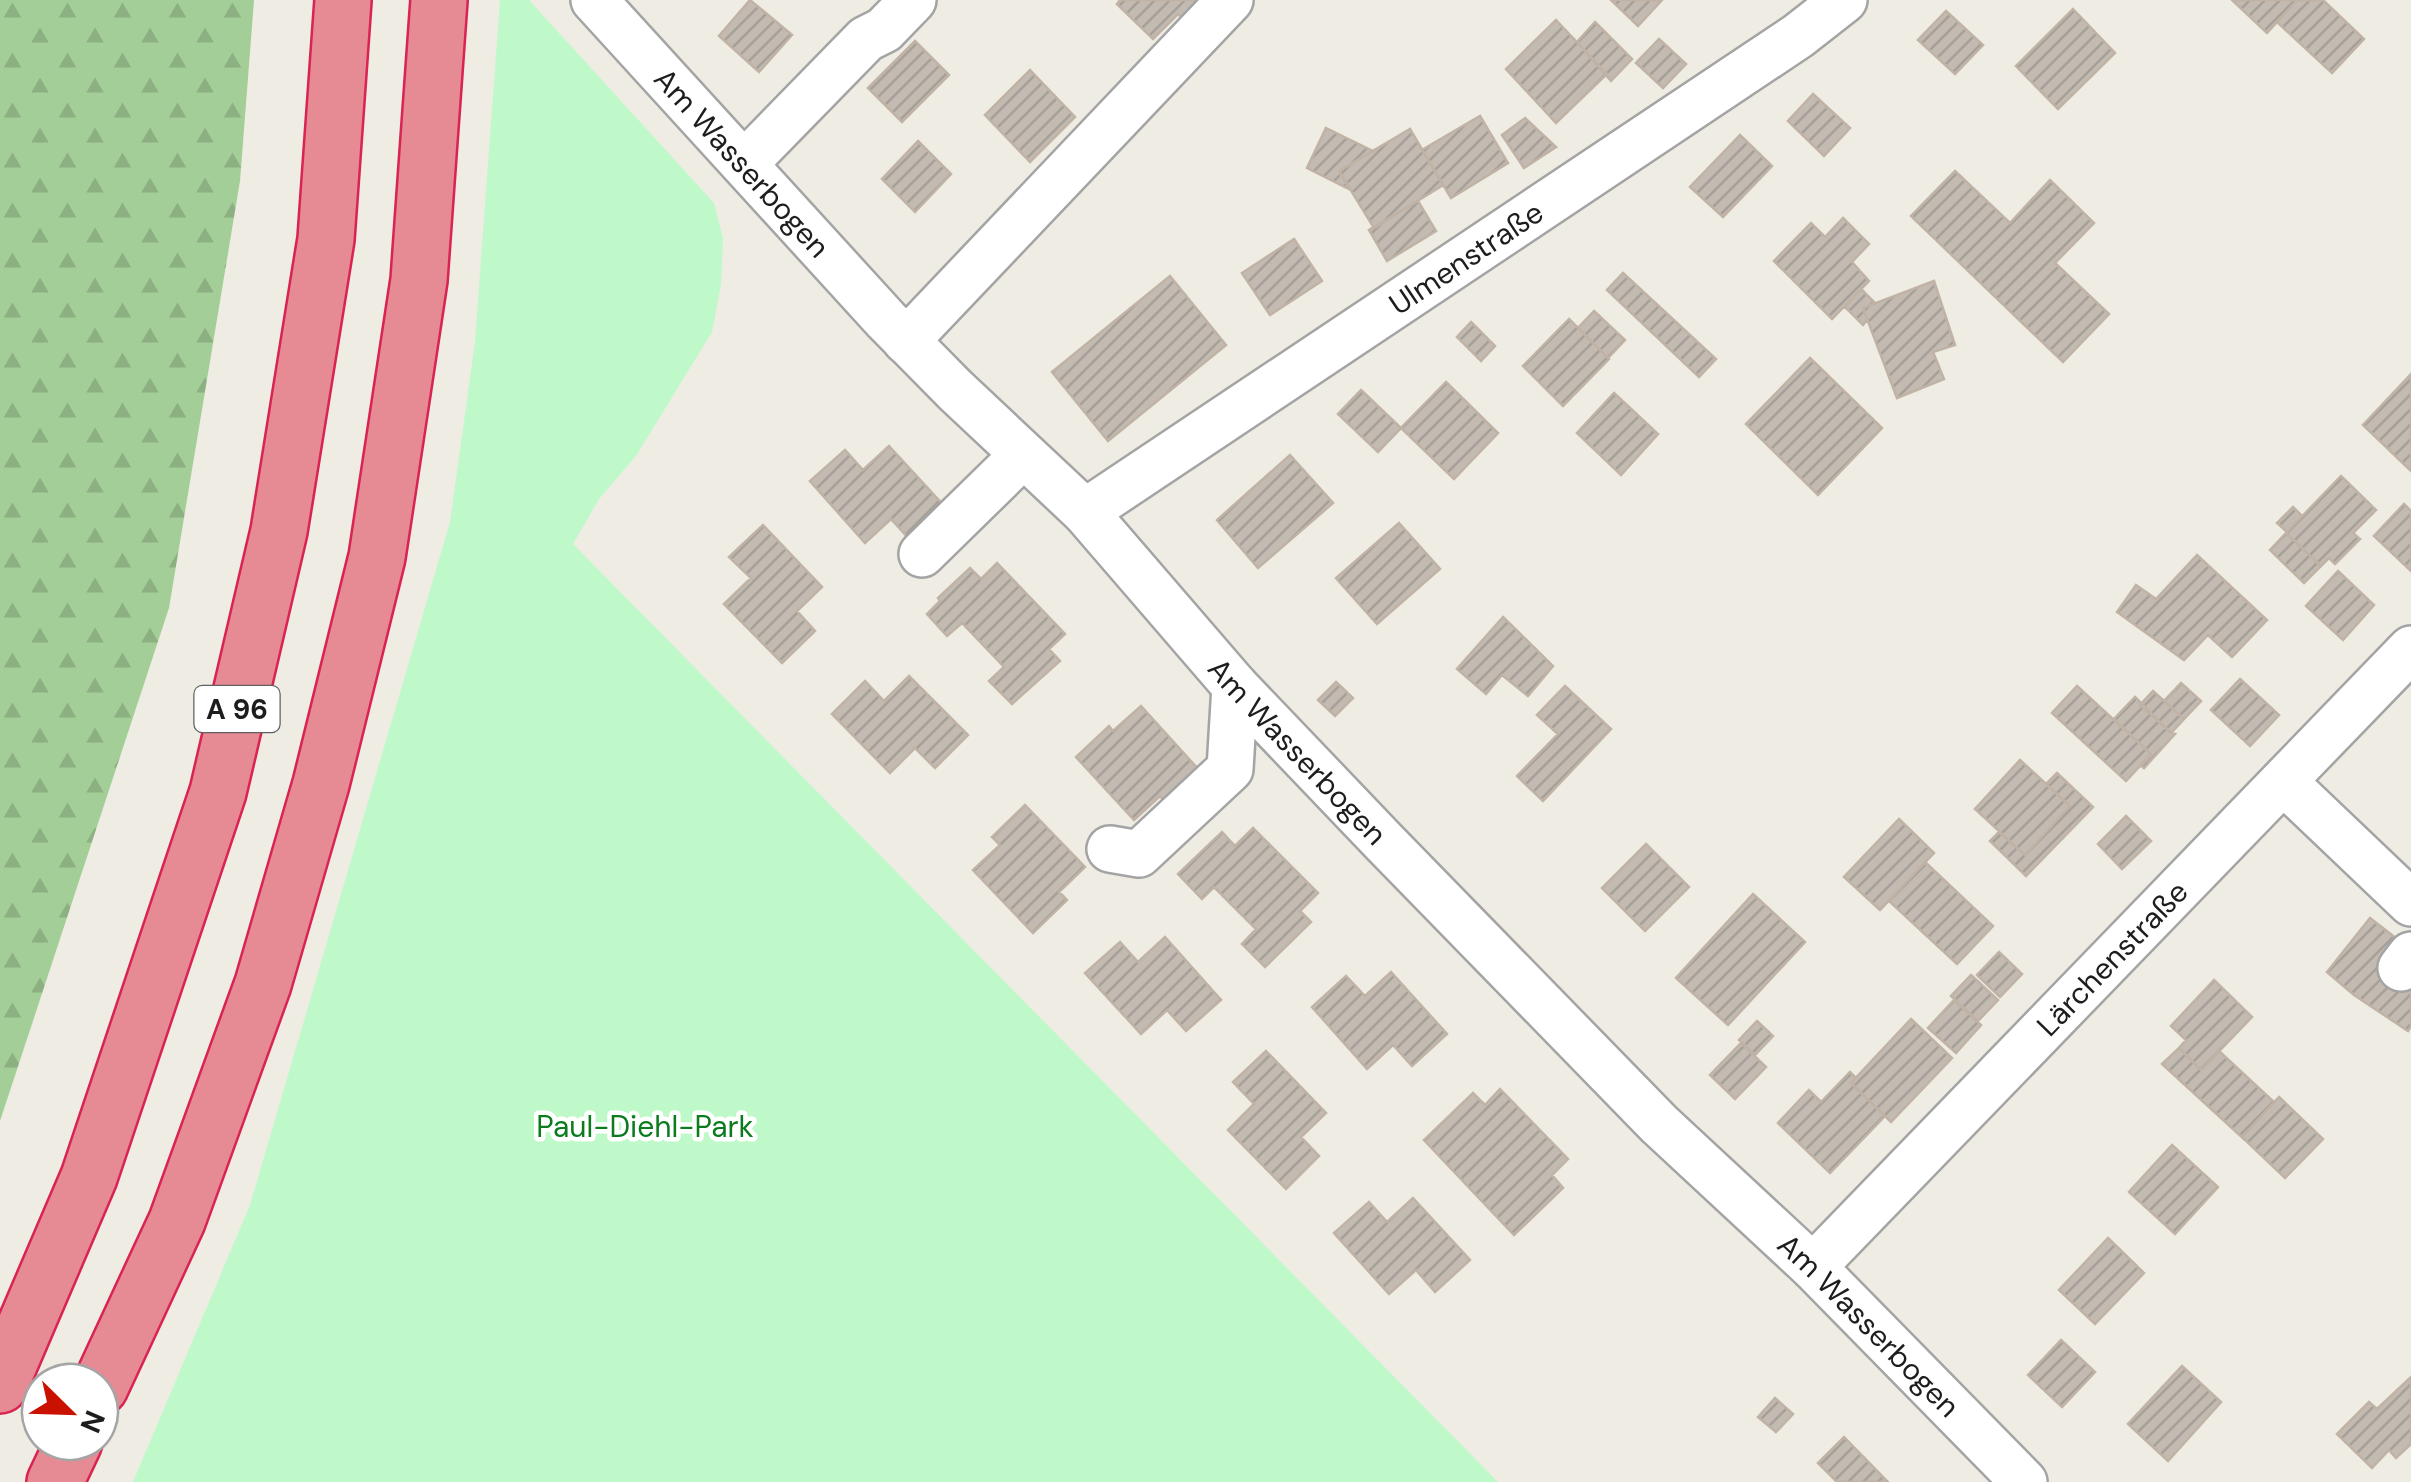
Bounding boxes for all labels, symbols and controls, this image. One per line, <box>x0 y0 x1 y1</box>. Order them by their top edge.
street label: Am Wasserbogen <box>646 60 839 265</box>
street label: Ulmenstraße <box>1381 192 1551 323</box>
street label: Am Wasserbogen <box>1200 650 1396 853</box>
road number: A 96 <box>194 686 280 732</box>
street label: Lärchenstraße <box>2028 872 2196 1044</box>
park label: Paul-Diehl-Park <box>536 1107 754 1146</box>
street label: Am Wasserbogen <box>1770 1225 1969 1425</box>
north arrow <box>20 1362 120 1462</box>
text: N <box>72 1405 114 1438</box>

